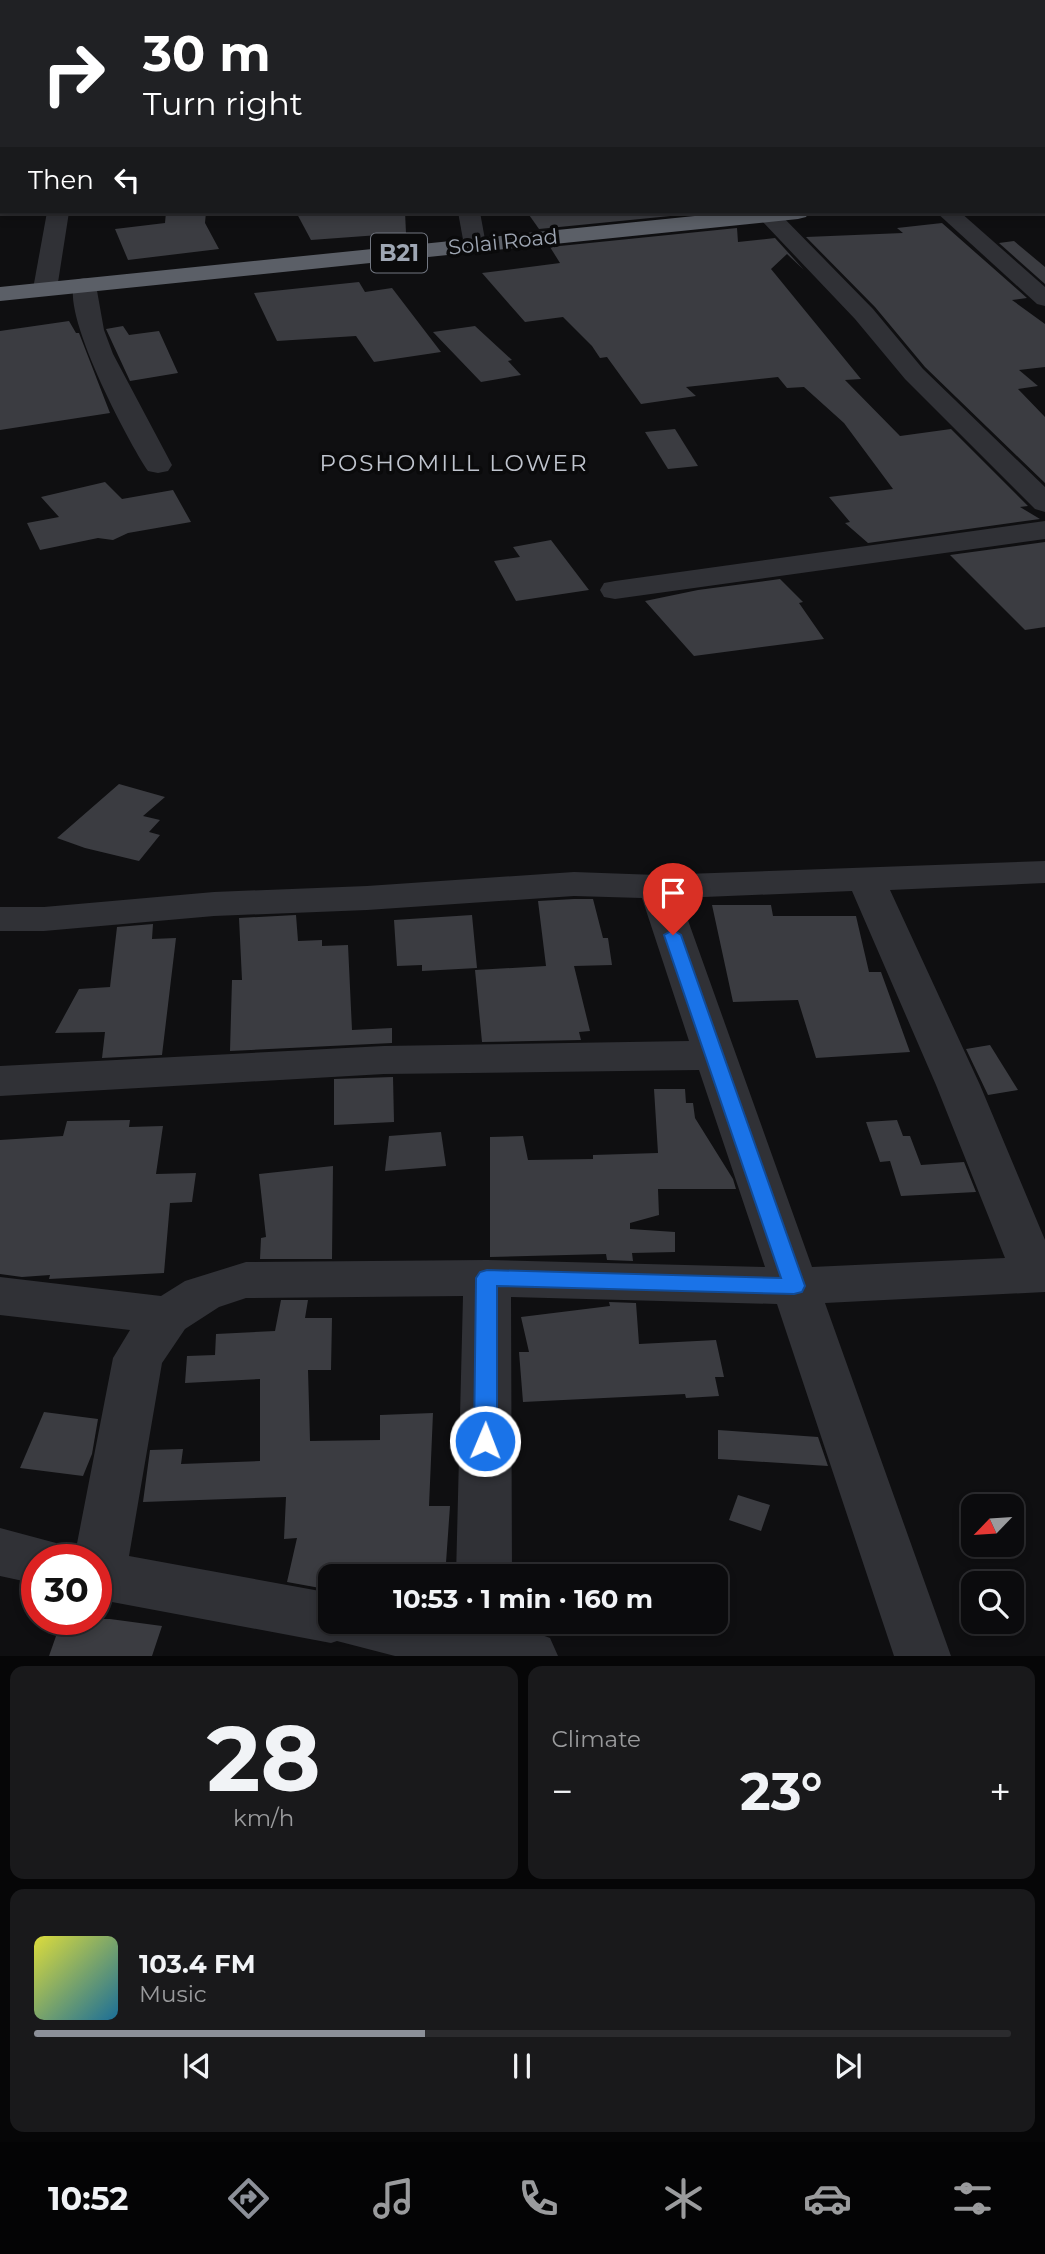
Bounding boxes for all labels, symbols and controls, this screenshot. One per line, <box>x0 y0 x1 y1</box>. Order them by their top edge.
text: 30 m <box>143 24 271 83</box>
icon: right <box>28 28 119 119</box>
text: Turn right <box>143 84 303 123</box>
icon: left <box>108 161 146 199</box>
text: Then <box>28 164 94 196</box>
street label: Solai Road <box>447 223 559 260</box>
road number: B21 <box>371 234 427 272</box>
district label: POSHOMILL LOWER <box>319 449 589 477</box>
pin <box>643 863 703 935</box>
icon: arrive <box>654 874 692 912</box>
position arrow <box>448 1404 522 1478</box>
north arrow <box>961 1494 1024 1558</box>
map controls <box>961 1494 1024 1634</box>
speed limit sign: 30 <box>21 1544 112 1635</box>
button: search <box>961 1571 1024 1634</box>
text: 10:53 · 1 min · 160 m <box>393 1583 653 1615</box>
text: 28 <box>207 1703 321 1814</box>
text: Climate <box>552 1725 641 1753</box>
text: 23° <box>740 1760 822 1823</box>
text: − <box>552 1768 573 1815</box>
text: + <box>989 1768 1011 1815</box>
text: km/h <box>233 1804 294 1832</box>
text: 103.4 FM <box>139 1948 256 1980</box>
text: Music <box>139 1980 207 2008</box>
icon: previous <box>178 2047 216 2085</box>
icon: pause <box>503 2047 541 2085</box>
icon: next <box>829 2047 867 2085</box>
icon: directions <box>224 2174 273 2223</box>
icon: music <box>369 2174 418 2223</box>
icon: phone <box>514 2174 563 2223</box>
icon: climate <box>659 2174 708 2223</box>
icon: car <box>803 2174 852 2223</box>
icon: filters <box>948 2174 997 2223</box>
text: 10:52 <box>48 2179 128 2218</box>

